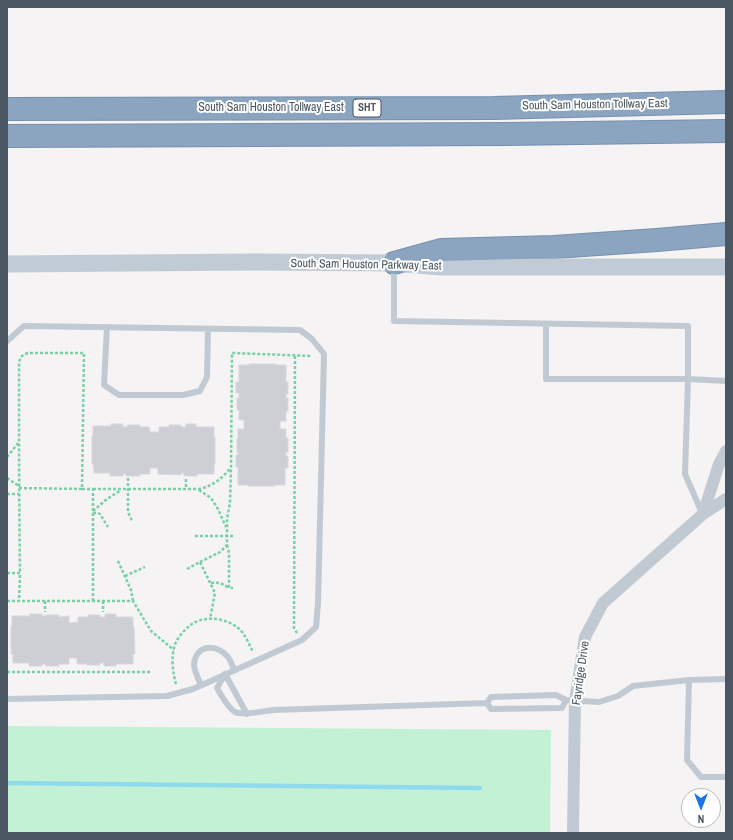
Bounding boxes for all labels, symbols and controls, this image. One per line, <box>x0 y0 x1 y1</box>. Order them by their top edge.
street label: South Sam Houston Tollway East <box>522 97 668 113</box>
road number: SHT <box>353 99 381 117</box>
street label: South Sam Houston Tollway East <box>198 101 344 115</box>
street label: South Sam Houston Parkway East <box>290 256 442 274</box>
street label: Fayridge Drive <box>569 640 593 706</box>
north arrow <box>681 788 721 828</box>
text: N <box>698 812 704 826</box>

